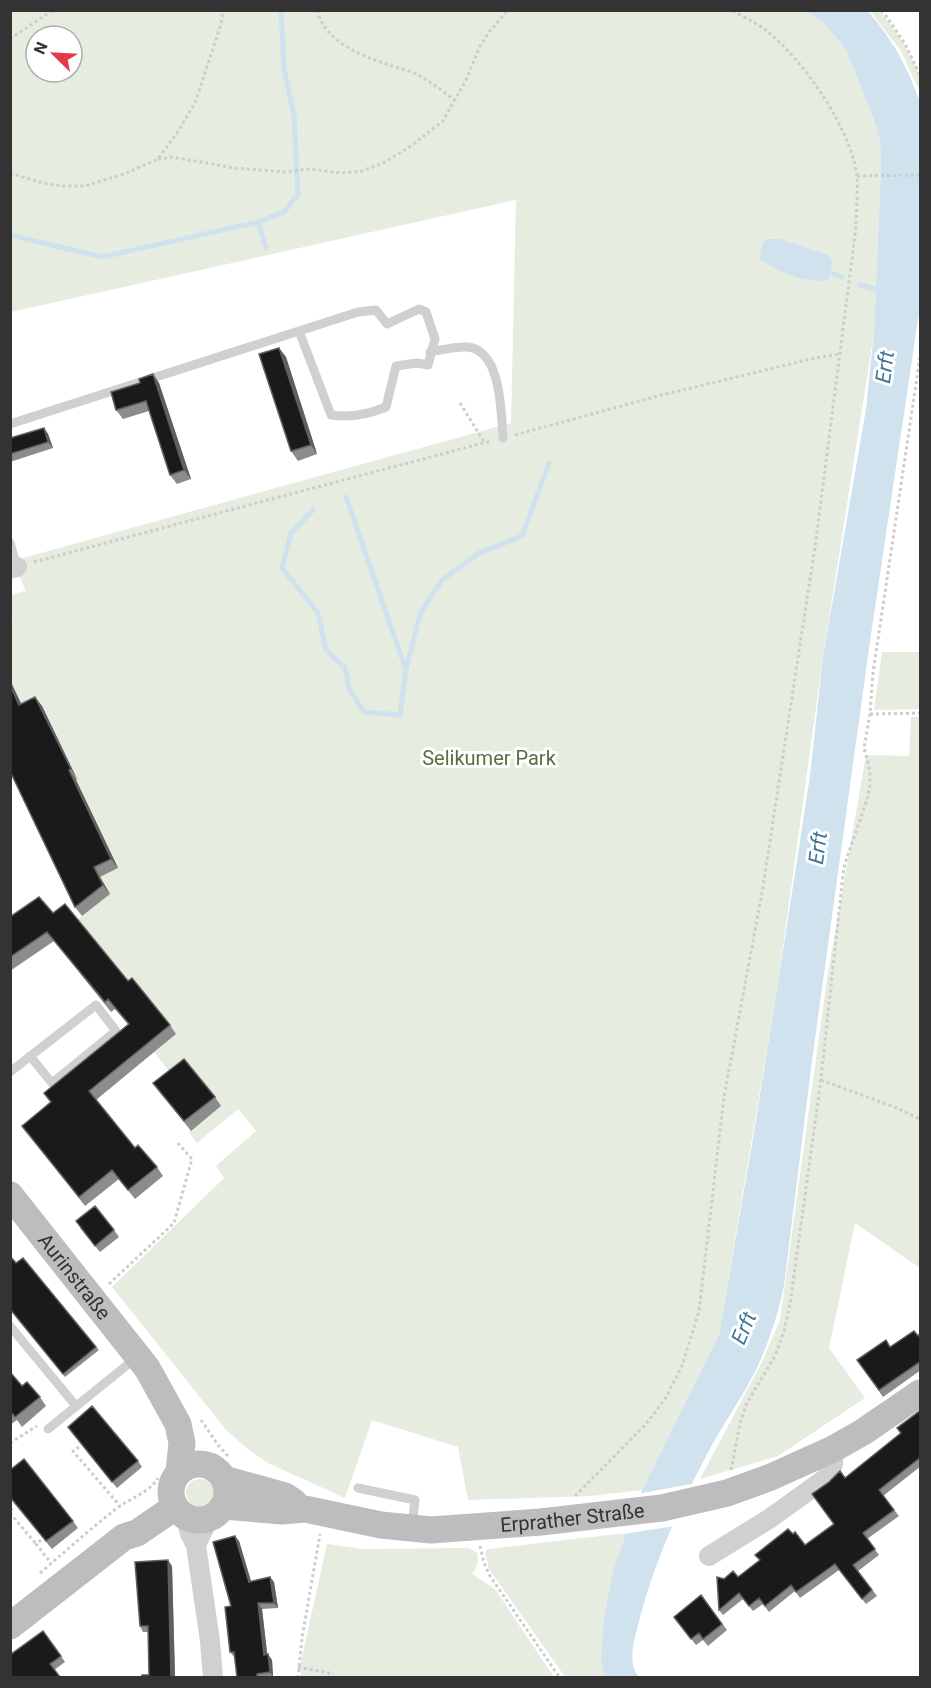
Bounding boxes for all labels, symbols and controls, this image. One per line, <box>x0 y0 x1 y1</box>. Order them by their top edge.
north arrow <box>24 24 84 84</box>
text: N <box>30 39 52 57</box>
water label: Erft <box>871 349 899 385</box>
park label: Selikumer Park <box>422 746 557 770</box>
water label: Erft <box>804 830 832 866</box>
street label: Aurinstraße <box>33 1229 116 1324</box>
water label: Erft <box>727 1308 762 1348</box>
street label: Erprather Straße <box>499 1498 646 1537</box>

